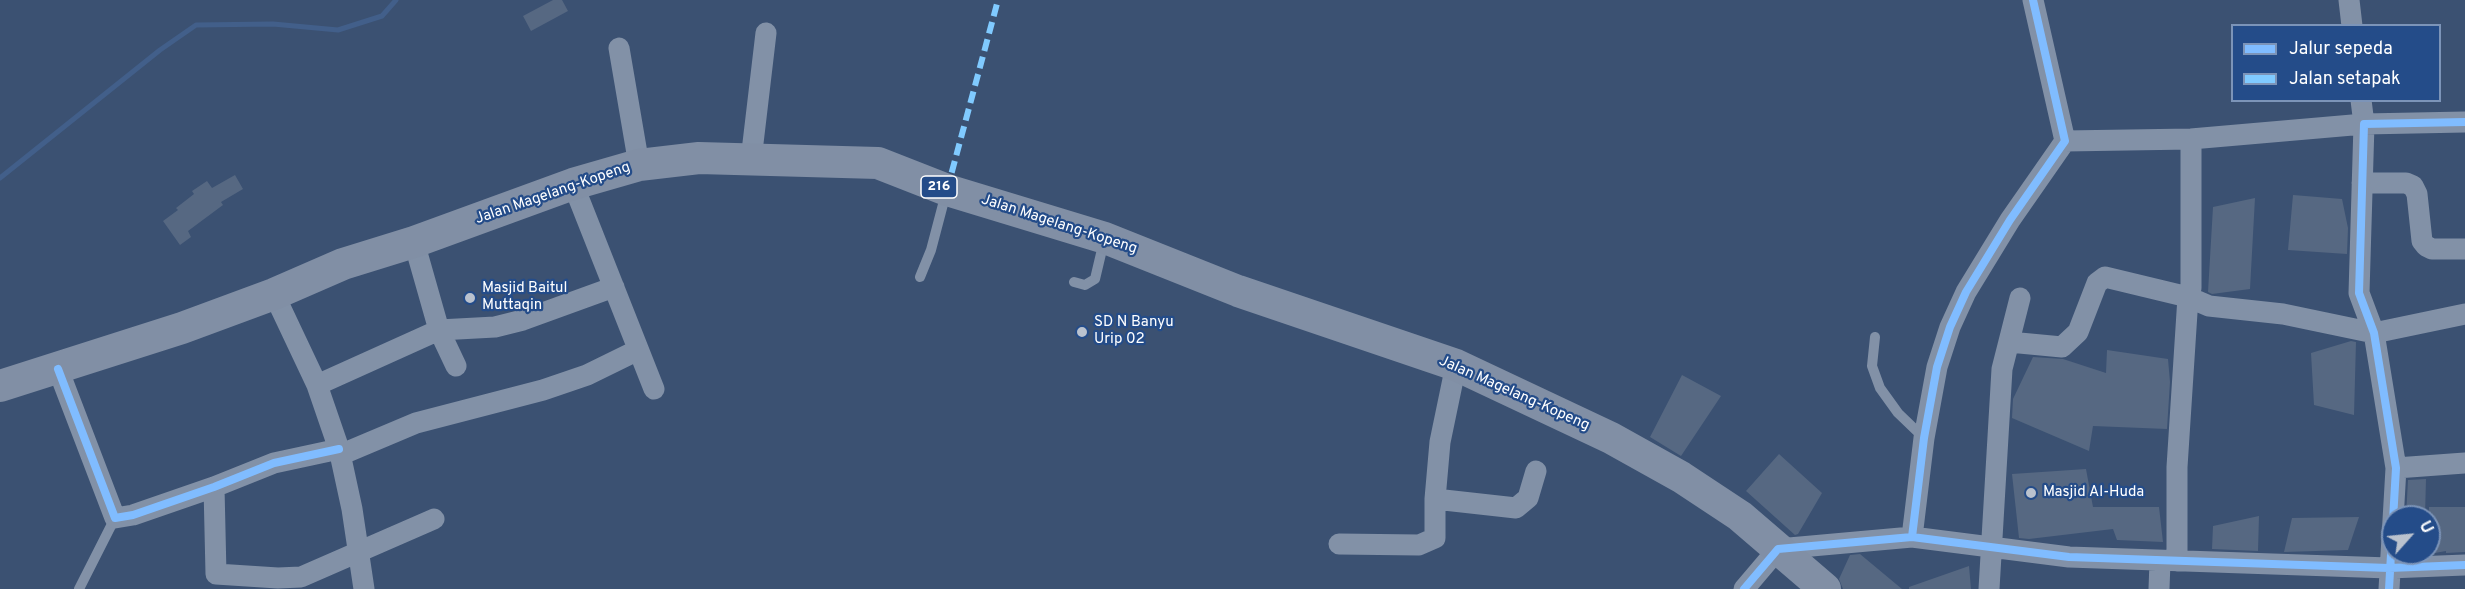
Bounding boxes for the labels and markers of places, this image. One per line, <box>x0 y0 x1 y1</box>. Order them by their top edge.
place label: Masjid Baitul Muttaqin <box>482 280 567 315</box>
marker: Masjid Baitul Muttaqin <box>463 291 477 305</box>
place label: SD N Banyu Urip 02 <box>1094 314 1174 349</box>
marker: SD N Banyu Urip 02 <box>1075 325 1089 339</box>
place label: Masjid Al-Huda <box>2043 484 2144 502</box>
marker: Masjid Al-Huda <box>2024 486 2038 500</box>

